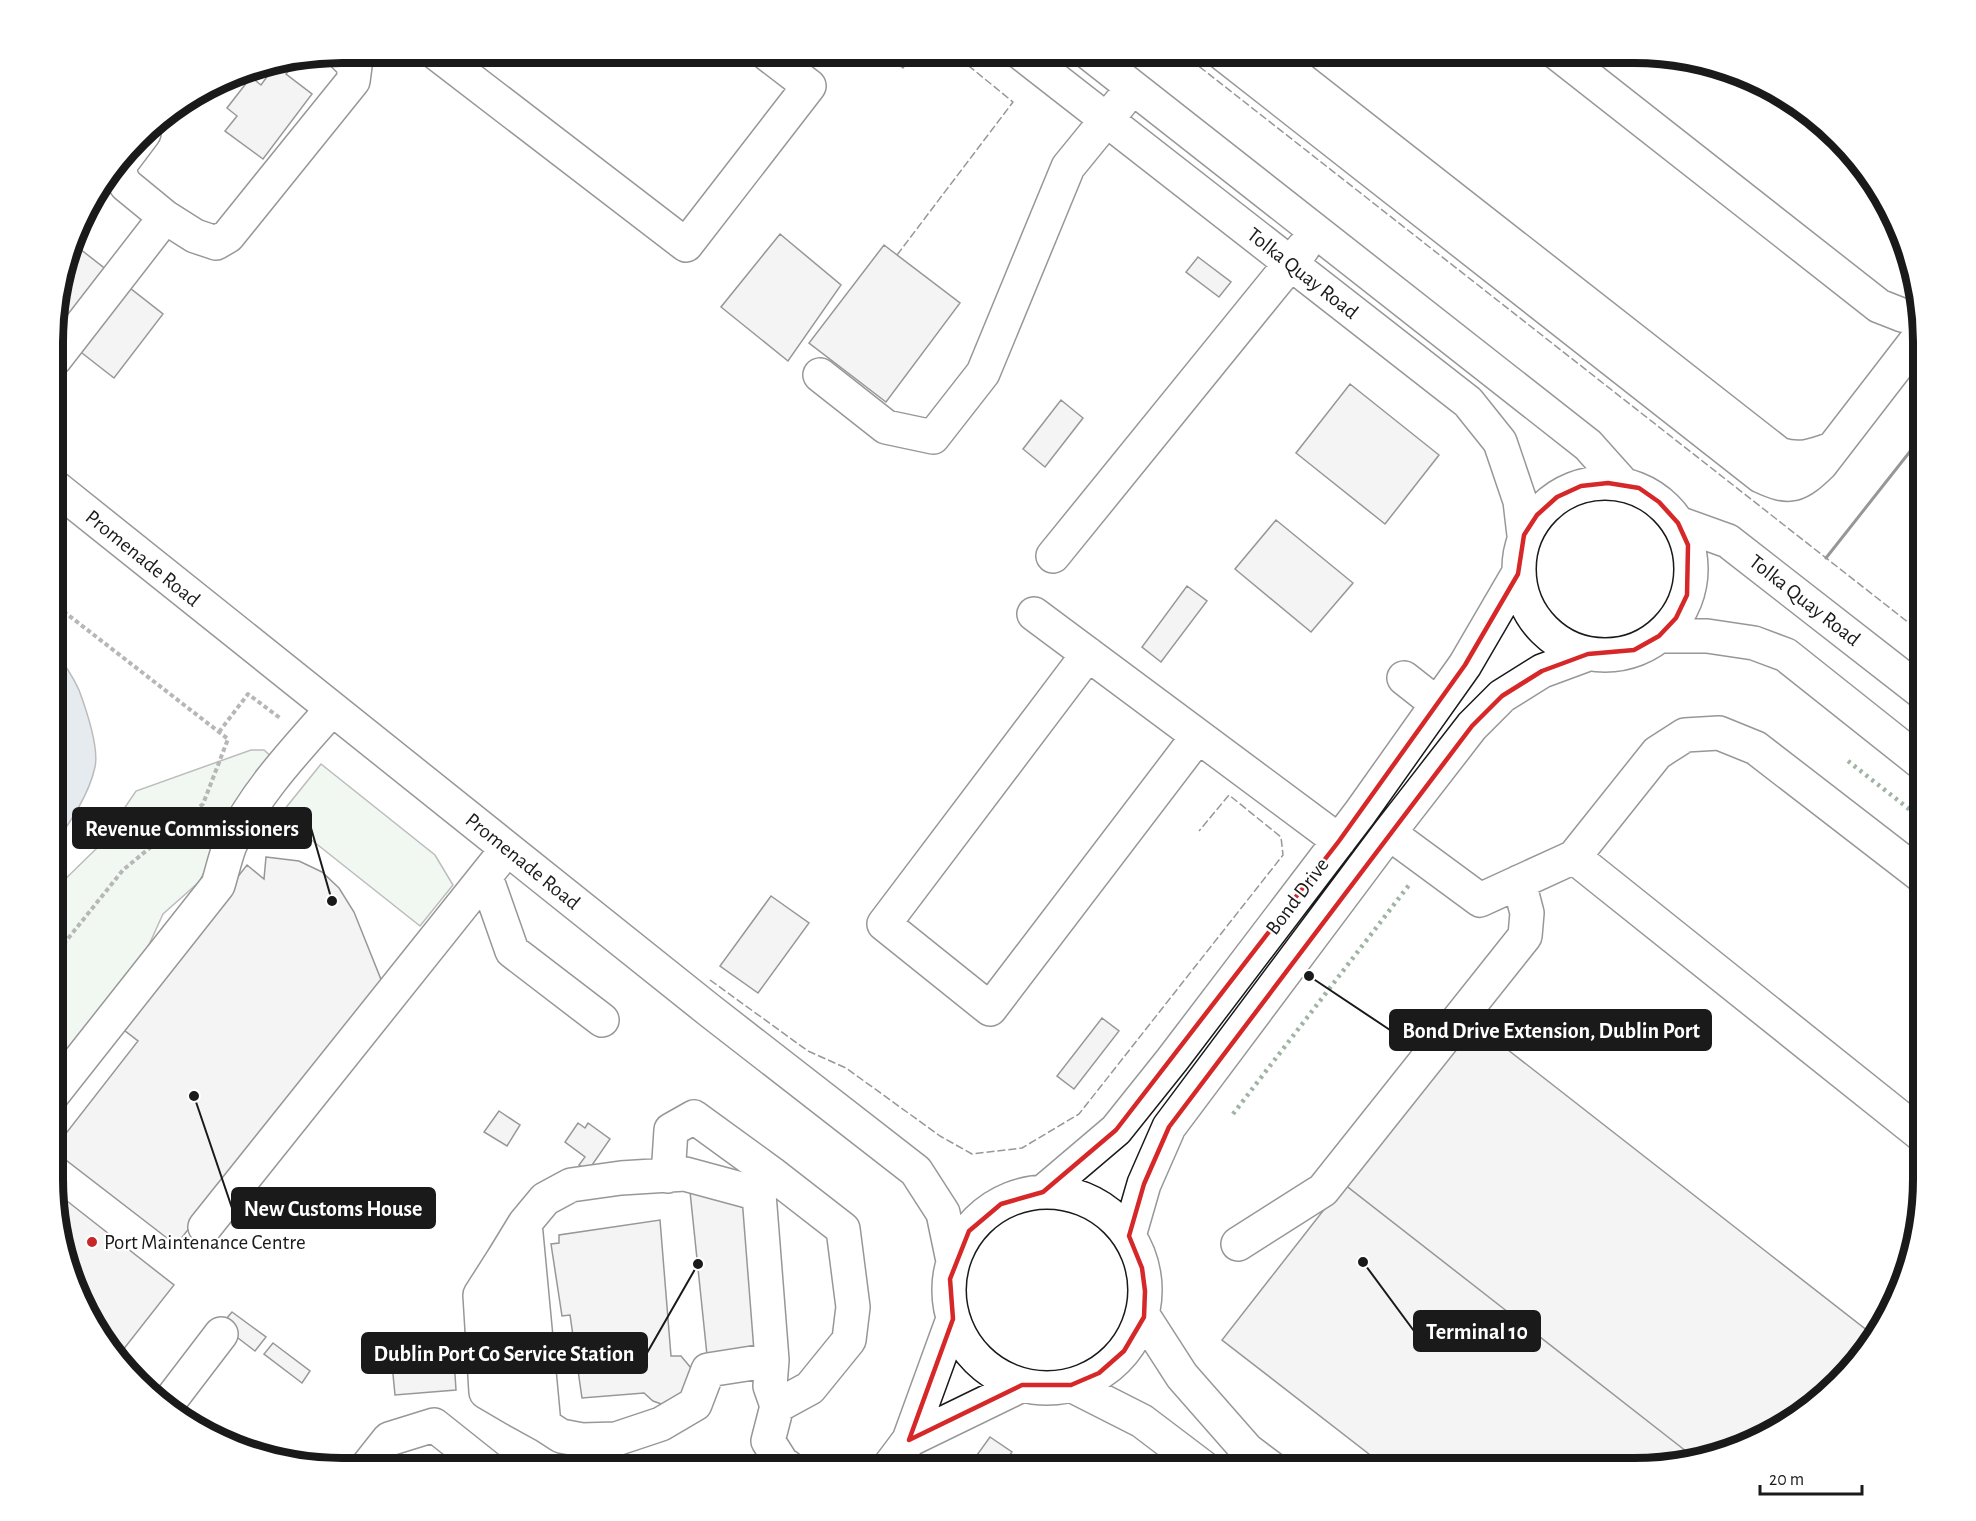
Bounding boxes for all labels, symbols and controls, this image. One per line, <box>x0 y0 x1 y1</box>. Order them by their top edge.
street label: Tolka Quay Road <box>1243 224 1362 323</box>
street label: Promenade Road <box>82 506 204 611</box>
street label: Tolka Quay Road <box>1745 551 1864 650</box>
callout: Revenue Commissioners <box>73 808 311 848</box>
street label: Promenade Road <box>462 809 584 914</box>
text: Revenue Commissioners <box>85 818 299 840</box>
street label: Bond Drive <box>1262 854 1333 939</box>
callout: Bond Drive Extension, Dublin Port <box>1390 1010 1711 1050</box>
text: Bond Drive Extension, Dublin Port <box>1402 1020 1700 1042</box>
callout: New Customs House <box>232 1188 435 1228</box>
text: New Customs House <box>244 1198 422 1220</box>
place label: Port Maintenance Centre <box>104 1232 306 1253</box>
marker: Port Maintenance Centre <box>85 1235 99 1249</box>
callout: Terminal 10 <box>1414 1311 1540 1351</box>
text: Terminal 10 <box>1426 1321 1528 1343</box>
callout: Dublin Port Co Service Station <box>362 1333 647 1373</box>
text: Dublin Port Co Service Station <box>374 1343 634 1365</box>
scale bar <box>1760 1458 1862 1496</box>
text: 20 m <box>1769 1471 1804 1489</box>

